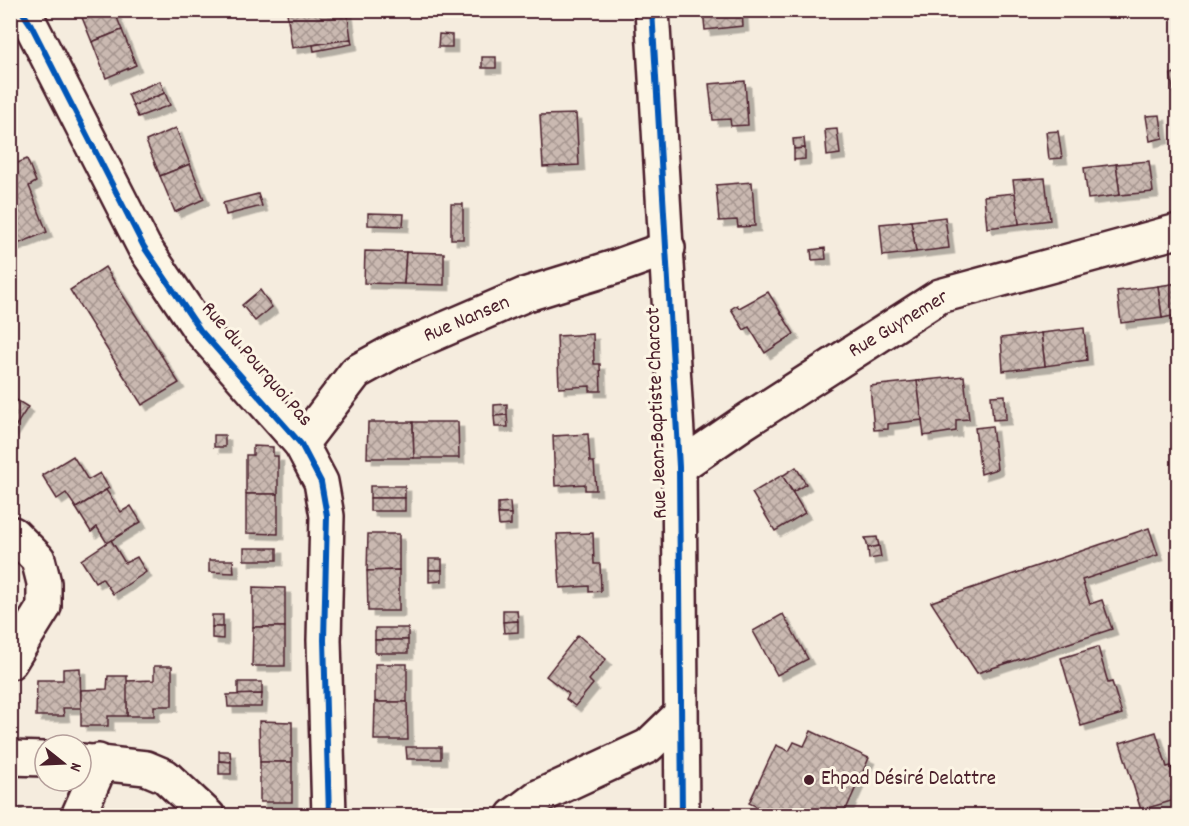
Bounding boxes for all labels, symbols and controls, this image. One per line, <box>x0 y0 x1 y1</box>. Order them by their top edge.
street label: Rue Guynemer <box>843 283 955 367</box>
street label: Rue Nansen <box>419 288 515 352</box>
street label: Rue du Pourquoi Pas <box>193 296 319 434</box>
street label: Rue Jean-Baptiste Charcot <box>639 306 677 519</box>
north arrow <box>33 733 93 793</box>
text: N <box>63 760 87 774</box>
place label: Ehpad Désiré Delattre <box>821 765 996 795</box>
marker: Ehpad Désiré Delattre <box>802 773 816 787</box>

